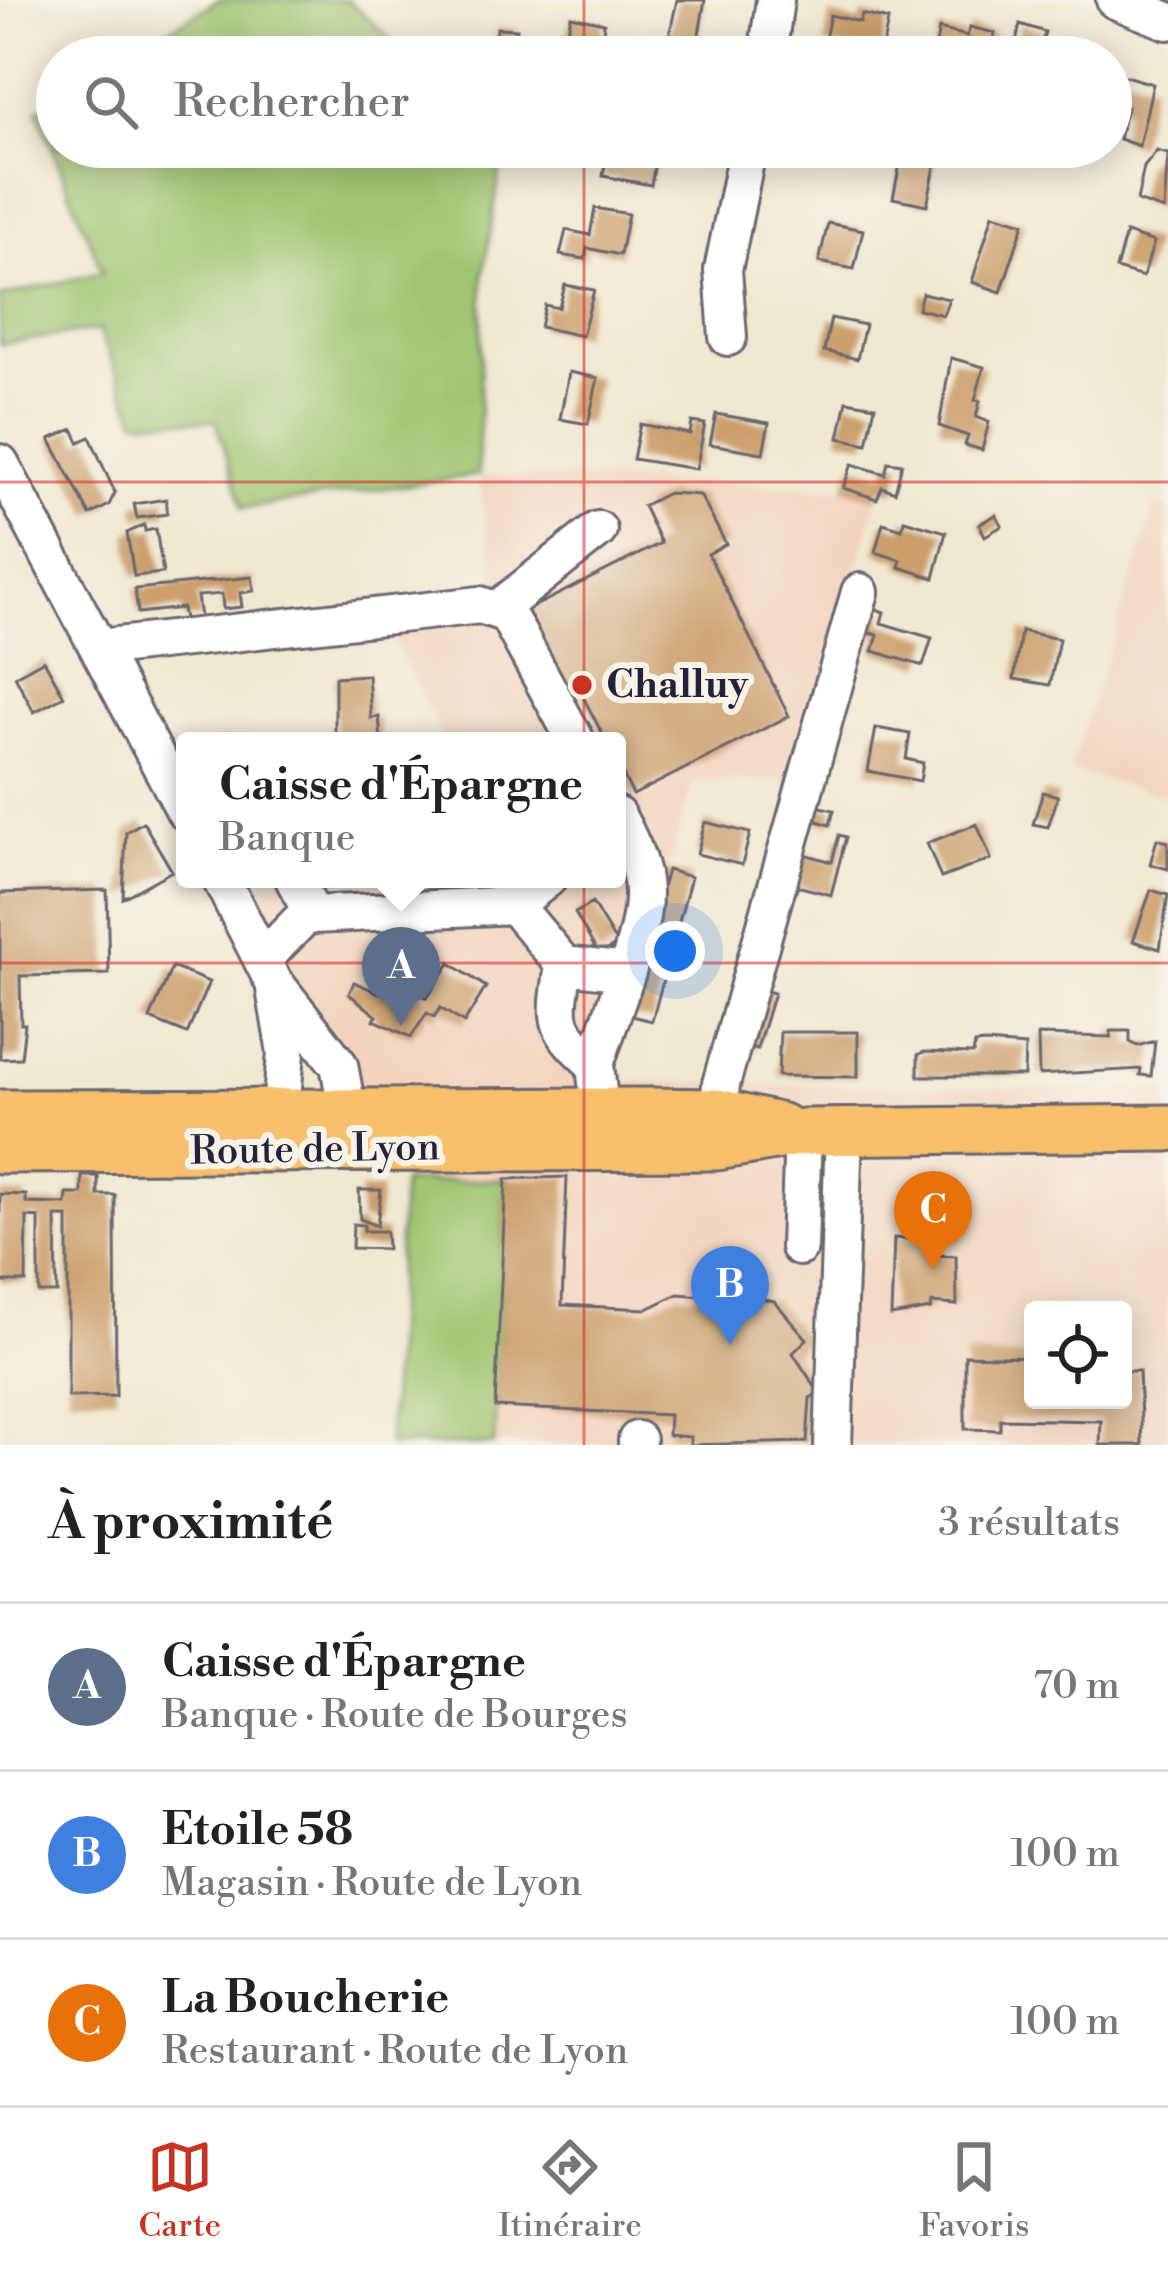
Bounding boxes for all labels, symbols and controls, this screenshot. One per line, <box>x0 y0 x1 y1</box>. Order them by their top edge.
search box <box>36 36 1132 168</box>
icon: search <box>78 69 144 135</box>
text: Rechercher <box>174 74 410 131</box>
place label: Challuy <box>606 661 749 710</box>
marker: Challuy <box>569 672 595 698</box>
popup <box>176 732 626 888</box>
text: Caisse d'Épargne <box>219 757 583 814</box>
text: Banque <box>219 814 355 863</box>
your location <box>645 921 705 981</box>
pin: A <box>362 927 440 1026</box>
street label: Route de Lyon <box>190 1123 440 1177</box>
pin: C <box>894 1171 972 1270</box>
pin: B <box>691 1246 769 1345</box>
map controls <box>1024 1301 1132 1409</box>
button: locate <box>1024 1301 1132 1409</box>
text: À proximité <box>48 1491 333 1555</box>
text: 3 résultats <box>938 1499 1120 1548</box>
text: Caisse d'Épargne <box>162 1634 526 1691</box>
text: A <box>73 1662 101 1711</box>
text: 70 m <box>1033 1662 1120 1711</box>
text: Banque · Route de Bourges <box>162 1691 627 1740</box>
text: Etoile 58 <box>162 1802 353 1859</box>
text: B <box>72 1830 102 1879</box>
text: 100 m <box>1011 1830 1120 1879</box>
text: Magasin · Route de Lyon <box>162 1859 582 1908</box>
text: La Boucherie <box>162 1970 449 2027</box>
text: C <box>73 1998 101 2047</box>
text: 100 m <box>1011 1998 1120 2047</box>
text: Restaurant · Route de Lyon <box>162 2027 628 2076</box>
tab: Carte <box>139 2134 221 2247</box>
tab: Itinéraire <box>498 2134 642 2247</box>
tab: Favoris <box>919 2134 1029 2247</box>

